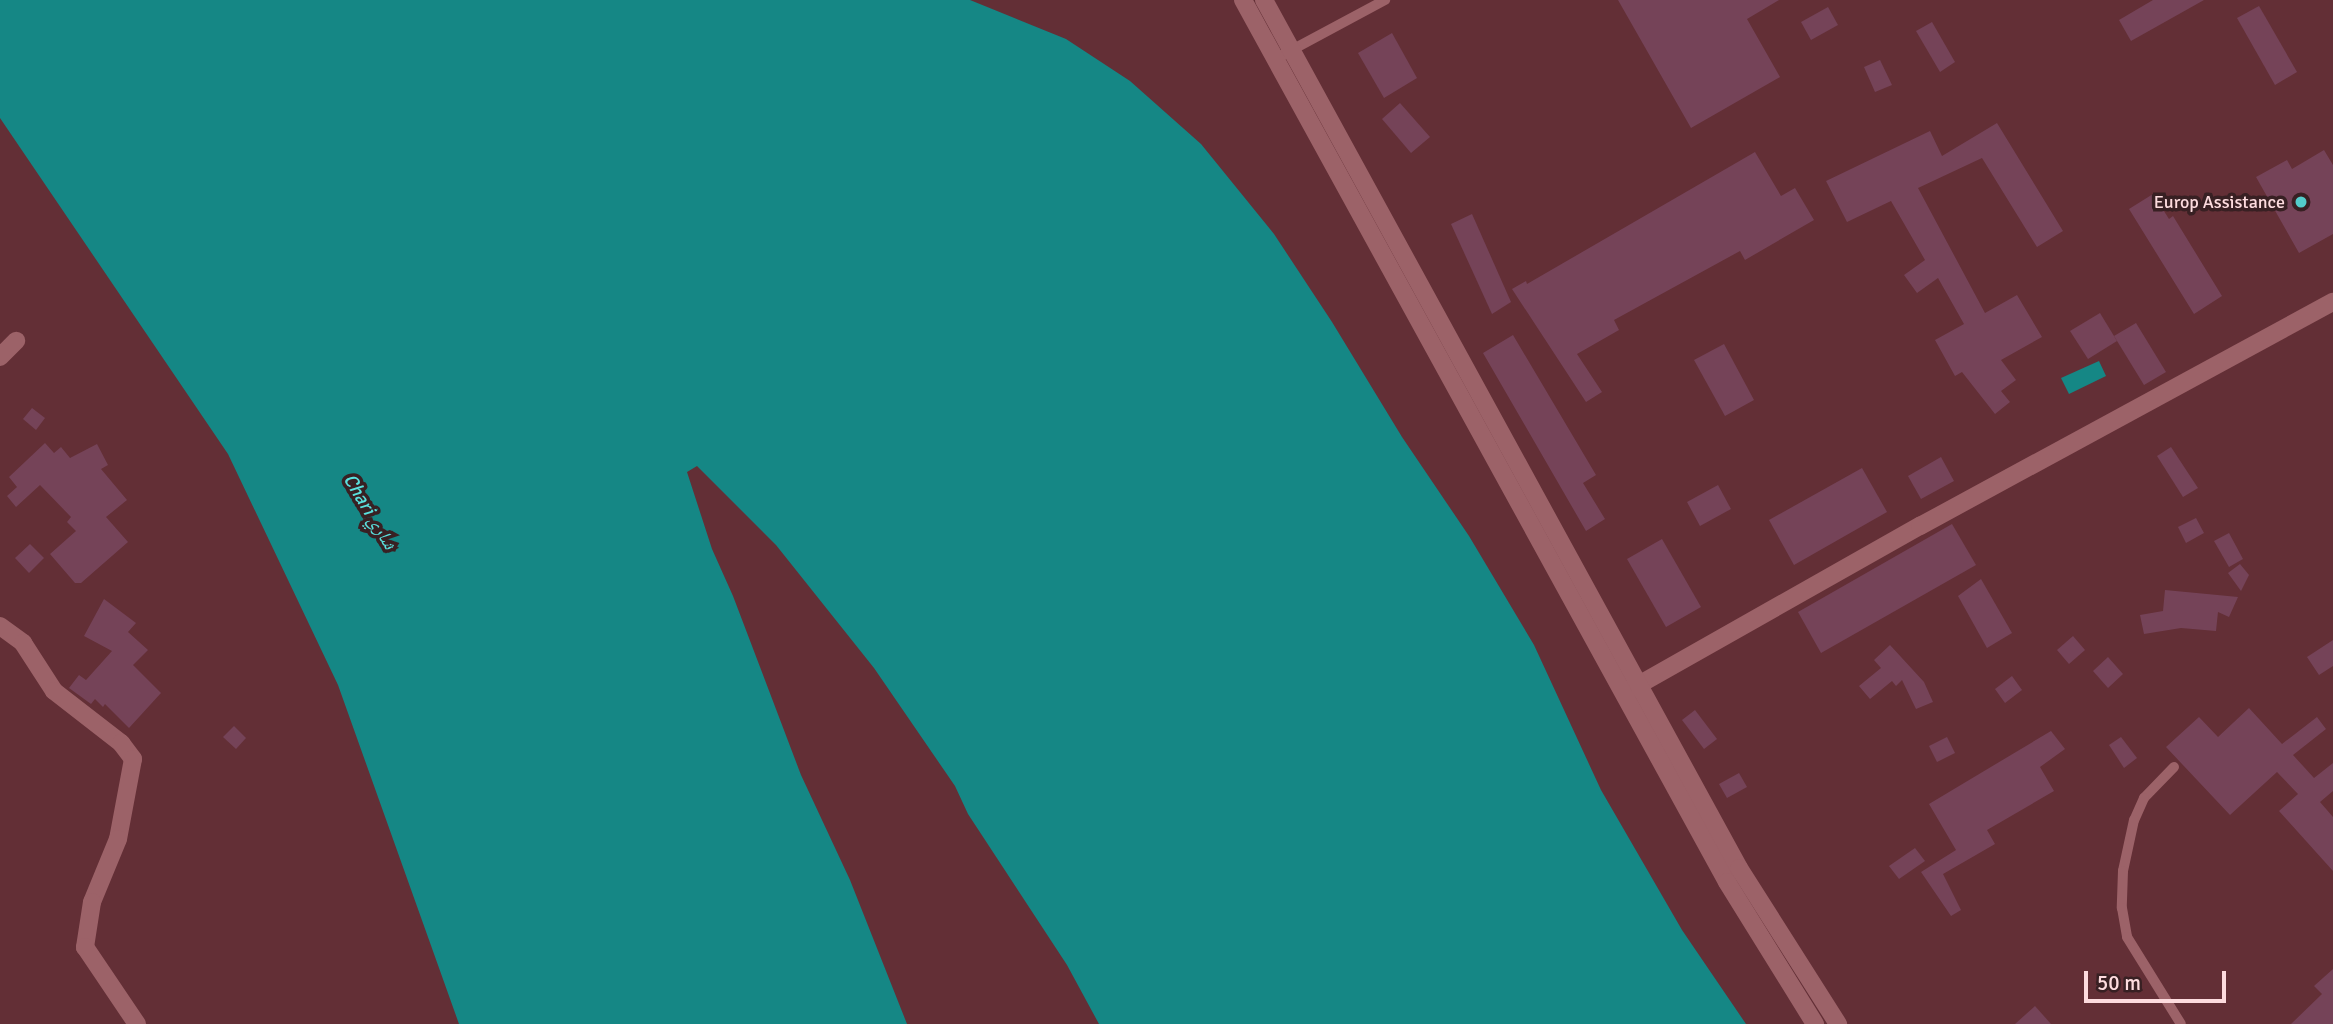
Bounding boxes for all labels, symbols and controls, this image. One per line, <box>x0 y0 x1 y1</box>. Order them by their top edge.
place label: Europ Assistance <box>2154 191 2285 213</box>
marker: Europ Assistance <box>2291 192 2311 212</box>
water label: Chari شاري <box>337 470 401 554</box>
scale bar <box>2088 958 2230 1002</box>
text: 50 m <box>2097 970 2141 996</box>

